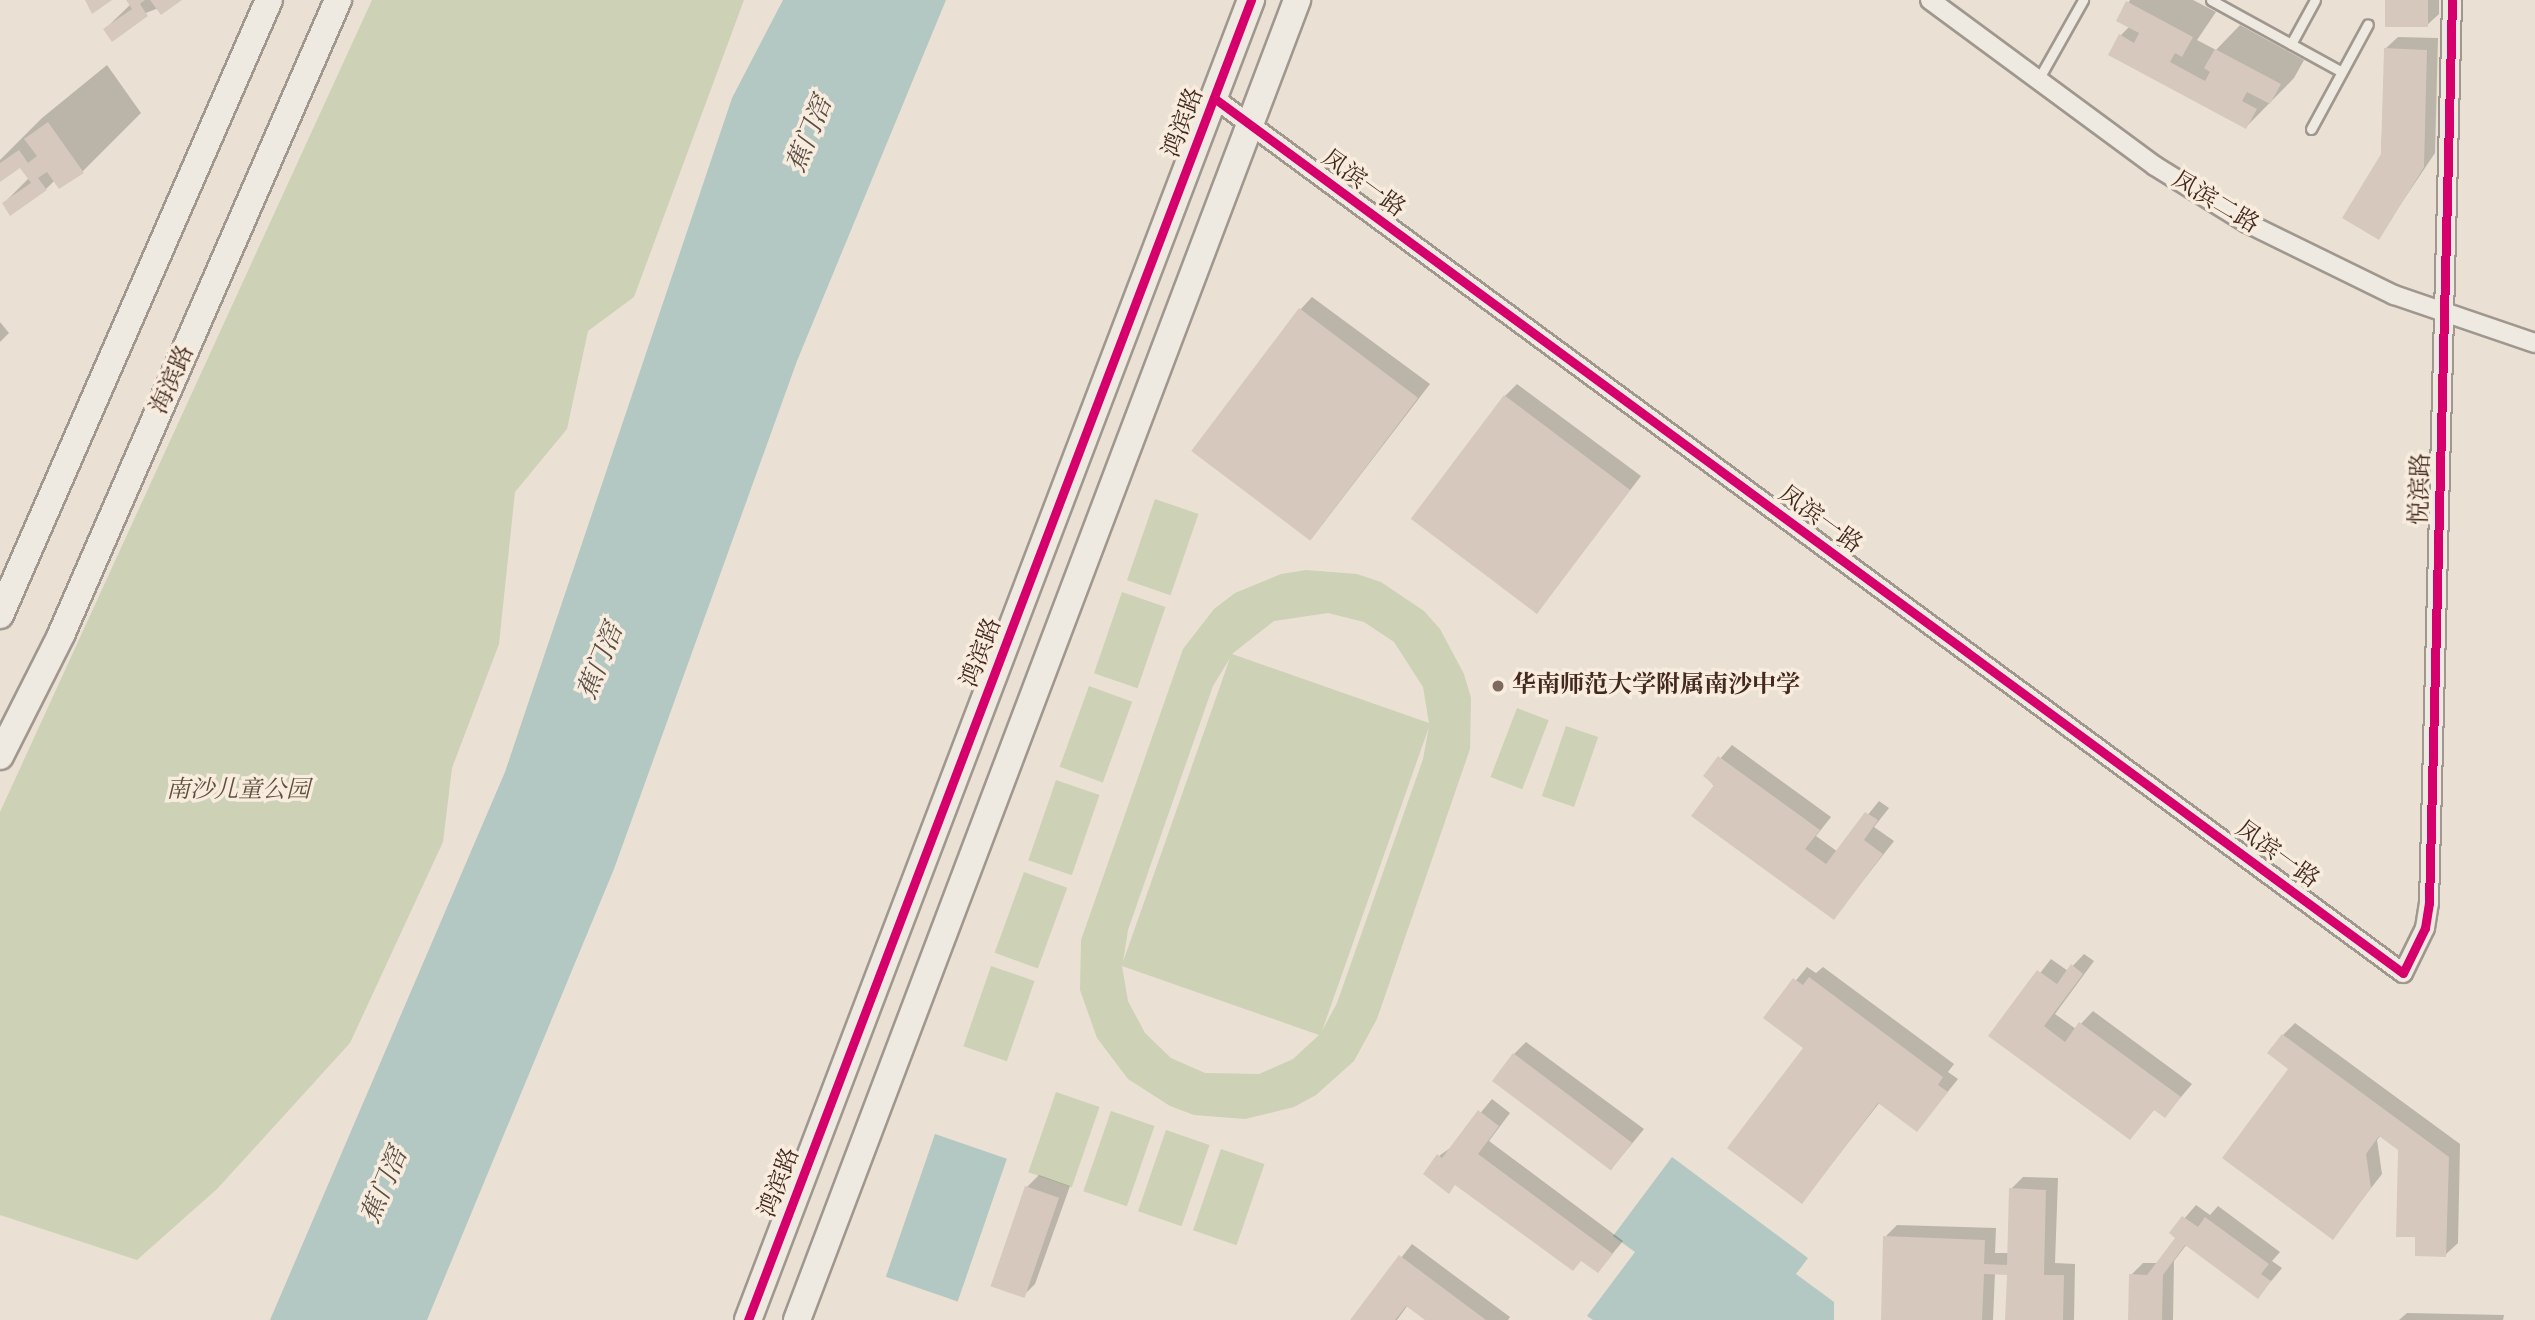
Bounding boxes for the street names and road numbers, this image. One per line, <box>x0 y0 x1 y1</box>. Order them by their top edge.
street label: 鸿滨路 <box>1158 84 1210 162</box>
street label: 凤滨一路 <box>1316 144 1410 224</box>
street label: 凤滨二路 <box>2166 166 2264 240</box>
street label: 海滨路 <box>145 341 201 419</box>
street label: 悦滨路 <box>2405 453 2437 525</box>
street label: 凤滨一路 <box>1773 480 1867 560</box>
street label: 鸿滨路 <box>956 614 1008 692</box>
street label: 凤滨一路 <box>2230 815 2324 895</box>
street label: 鸿滨路 <box>754 1144 806 1222</box>

